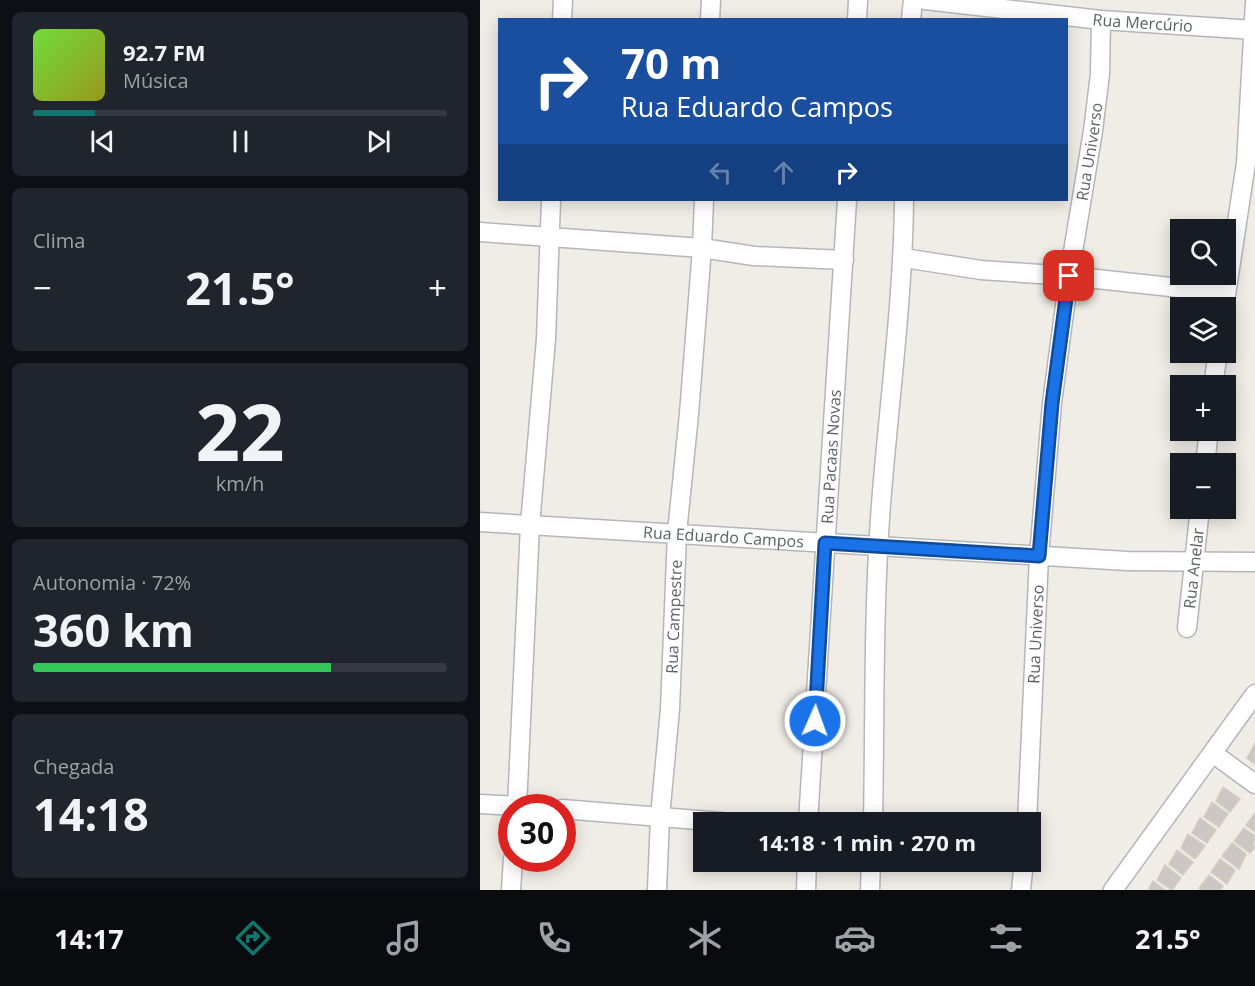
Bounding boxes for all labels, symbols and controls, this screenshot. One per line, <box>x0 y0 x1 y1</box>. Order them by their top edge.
street label: Rua Mercúrio <box>1091 8 1194 37</box>
text: 70 m <box>621 34 721 91</box>
text: 92.7 FM <box>123 37 206 67</box>
icon: right <box>522 42 600 120</box>
text: Música <box>123 67 189 94</box>
text: Rua Eduardo Campos <box>621 88 893 125</box>
street label: Rua Universo <box>1071 101 1107 202</box>
icon: previous <box>86 125 119 158</box>
icon: pause <box>224 125 257 158</box>
icon: next <box>362 125 395 158</box>
icon: left <box>704 156 737 189</box>
icon: ahead <box>767 156 800 189</box>
icon: right <box>830 156 863 189</box>
map controls <box>1170 219 1236 519</box>
button: search <box>1170 219 1236 285</box>
text: Clima <box>33 227 85 254</box>
pin <box>1043 250 1094 301</box>
text: 21.5° <box>185 257 295 318</box>
icon: arrive <box>1052 259 1085 292</box>
text: − <box>33 265 52 310</box>
text: + <box>428 265 447 310</box>
button: layers <box>1170 297 1236 363</box>
button: + <box>1170 375 1236 441</box>
text: 22 <box>195 378 285 484</box>
street label: Rua Pacaas Novas <box>816 389 846 525</box>
button: − <box>1170 453 1236 519</box>
text: km/h <box>216 470 264 497</box>
street label: Rua Eduardo Campos <box>643 521 805 553</box>
street label: Rua Anelar <box>1178 526 1209 610</box>
street label: Rua Campestre <box>660 559 687 674</box>
text: Autonomia · 72% <box>33 569 191 596</box>
street label: Rua Universo <box>1022 584 1049 684</box>
text: 360 km <box>33 599 194 660</box>
position arrow <box>783 689 847 753</box>
text: Chegada <box>33 753 114 780</box>
text: 14:18 <box>33 783 149 844</box>
speed limit sign: 30 <box>498 794 576 872</box>
text: 14:18 · 1 min · 270 m <box>758 827 976 857</box>
icon: directions <box>232 917 274 959</box>
icon: music <box>383 917 425 959</box>
icon: phone <box>533 917 575 959</box>
icon: climate <box>684 917 726 959</box>
icon: car <box>834 917 876 959</box>
icon: filters <box>985 917 1027 959</box>
text: 14:17 <box>54 920 124 957</box>
text: 21.5° <box>1135 920 1201 957</box>

